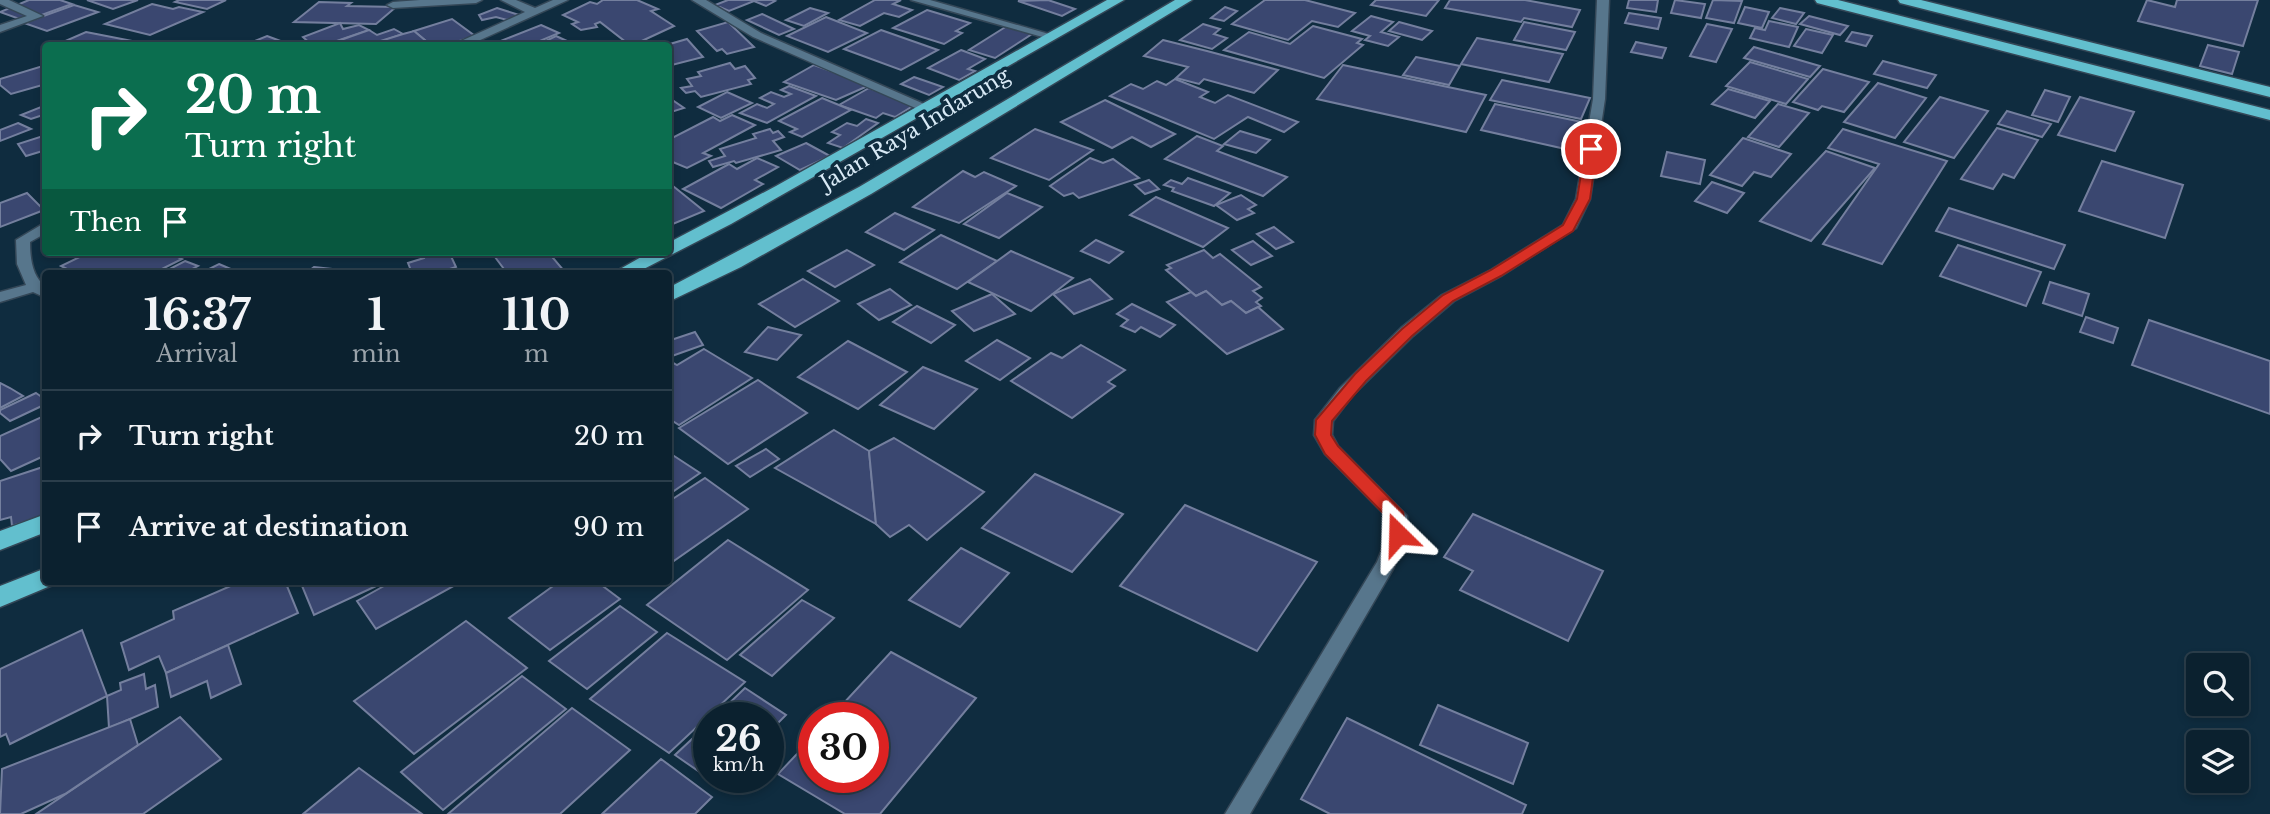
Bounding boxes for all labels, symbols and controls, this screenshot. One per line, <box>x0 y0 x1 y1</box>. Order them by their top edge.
street label: Jalan Raya Indarung <box>813 62 1015 197</box>
text: 20 m <box>185 65 321 126</box>
icon: right <box>70 70 161 161</box>
pin <box>1561 119 1621 179</box>
text: Turn right <box>185 126 356 166</box>
icon: arrive <box>1572 130 1610 168</box>
icon: arrive <box>156 203 194 241</box>
text: Then <box>70 206 142 238</box>
text: 16:37 <box>144 289 251 341</box>
text: 1 <box>367 289 385 341</box>
text: 110 <box>502 289 570 341</box>
text: Arrival <box>156 340 238 368</box>
text: min <box>352 340 400 368</box>
text: m <box>524 340 549 368</box>
icon: right <box>70 417 108 455</box>
text: Turn right <box>129 420 274 452</box>
text: 20 m <box>574 420 644 452</box>
position arrow <box>1361 497 1435 571</box>
icon: arrive <box>70 508 108 546</box>
text: Arrive at destination <box>129 511 409 543</box>
text: 90 m <box>573 511 644 543</box>
map controls <box>2186 653 2249 793</box>
button: search <box>2186 653 2249 716</box>
speed limit sign: 30 <box>798 702 889 793</box>
text: 26 <box>715 717 762 760</box>
button: layers <box>2186 730 2249 793</box>
text: km/h <box>713 754 764 776</box>

